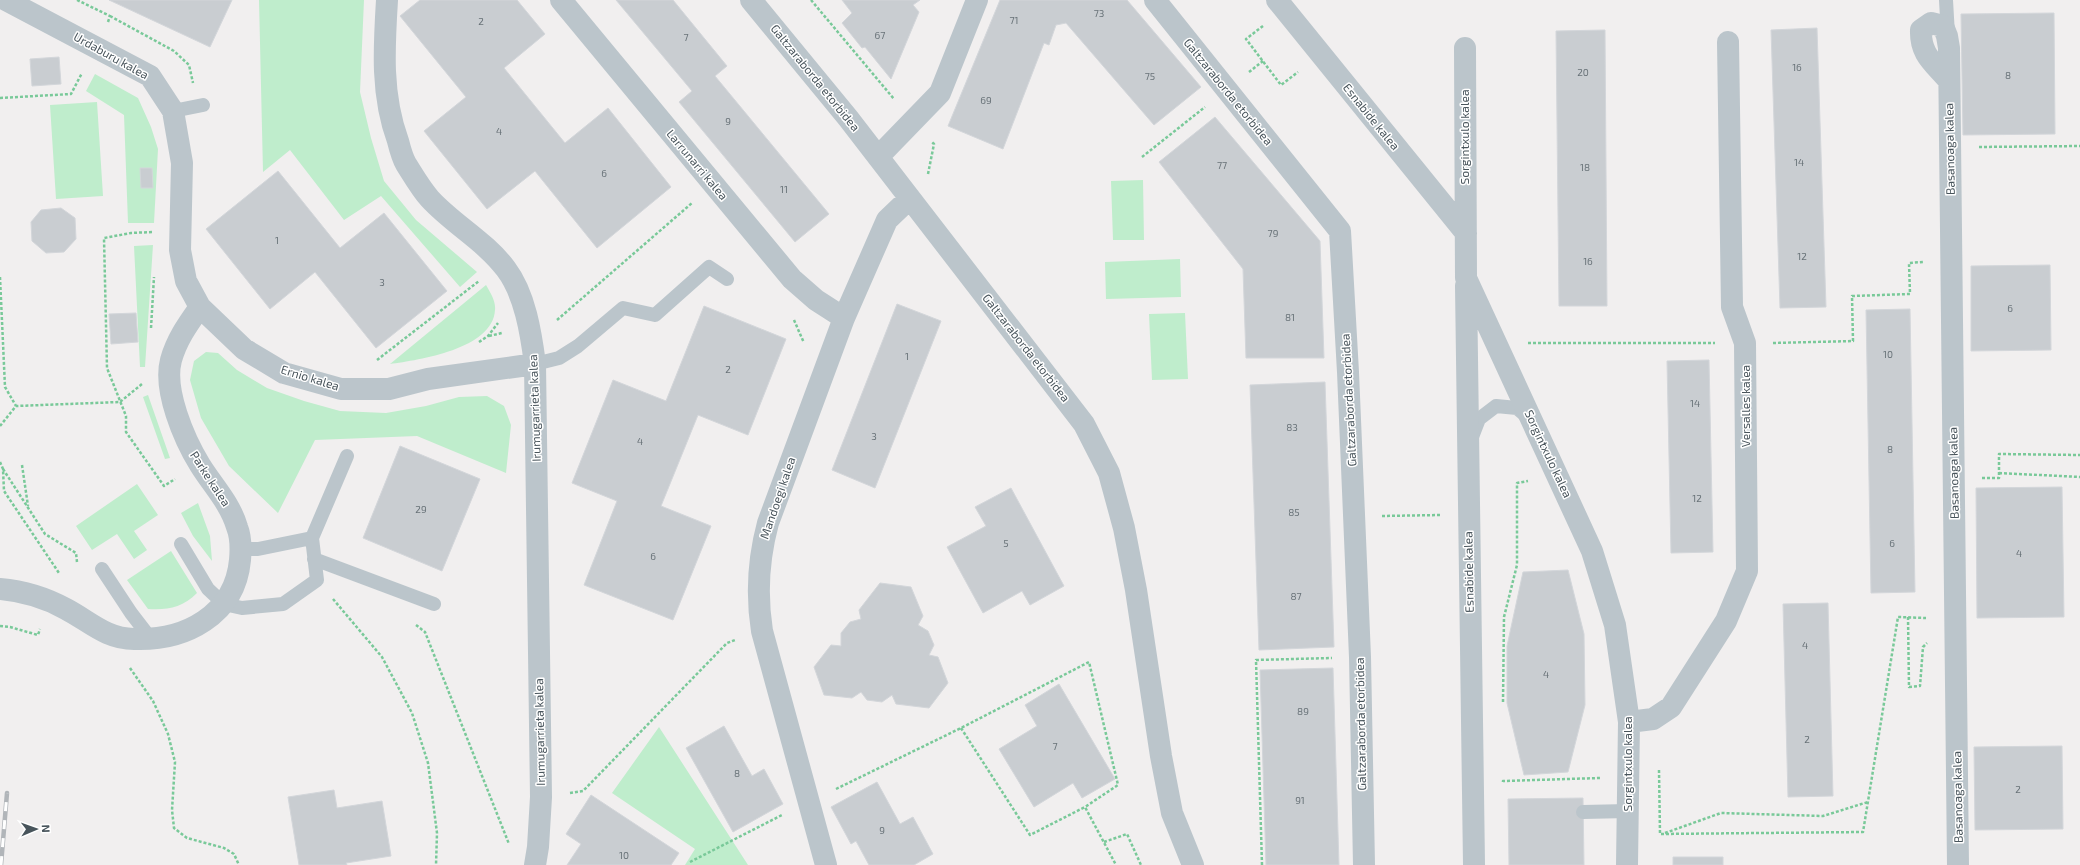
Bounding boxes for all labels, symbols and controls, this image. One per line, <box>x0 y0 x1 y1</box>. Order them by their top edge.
house number: 73 <box>1094 7 1104 19</box>
house number: 71 <box>1009 14 1019 26</box>
house number: 2 <box>478 15 484 27</box>
street label: Galtzaraborda etorbidea <box>768 21 863 134</box>
street label: Urdaburu kalea <box>72 29 151 81</box>
house number: 67 <box>875 29 885 41</box>
house number: 7 <box>683 31 689 43</box>
street label: Galtzaraborda etorbidea <box>1181 35 1276 148</box>
house number: 16 <box>1792 61 1802 73</box>
house number: 20 <box>1577 66 1589 78</box>
house number: 8 <box>2005 69 2011 81</box>
house number: 75 <box>1145 70 1155 82</box>
street label: Esnabide kalea <box>1341 80 1403 152</box>
street label: Sorgintxulo kalea <box>1457 89 1471 185</box>
house number: 69 <box>980 94 992 106</box>
street label: Basanoaga kalea <box>1941 103 1957 195</box>
house number: 9 <box>725 115 731 127</box>
house number: 4 <box>496 125 502 137</box>
street label: Larrunarri kalea <box>664 126 731 202</box>
house number: 14 <box>1794 156 1804 168</box>
house number: 77 <box>1217 159 1227 171</box>
house number: 18 <box>1580 161 1590 173</box>
house number: 6 <box>601 167 607 179</box>
house number: 11 <box>780 183 788 195</box>
house number: 79 <box>1268 227 1279 239</box>
house number: 1 <box>275 234 279 246</box>
house number: 12 <box>1797 250 1807 262</box>
house number: 16 <box>1583 255 1593 267</box>
house number: 3 <box>379 276 385 288</box>
street label: Galtzaraborda etorbidea <box>980 291 1073 404</box>
house number: 6 <box>2007 302 2013 314</box>
house number: 81 <box>1285 311 1295 323</box>
street label: Galtzaraborda etorbidea <box>1338 333 1358 467</box>
house number: 10 <box>1883 348 1893 360</box>
house number: 1 <box>905 350 909 362</box>
street label: Irumugarrieta kalea <box>525 354 543 462</box>
street label: Ernio kalea <box>279 362 341 393</box>
house number: 2 <box>725 363 731 375</box>
street label: Versalles kalea <box>1738 365 1752 447</box>
house number: 14 <box>1690 397 1700 409</box>
street label: Sorgintxulo kalea <box>1522 408 1575 500</box>
house number: 83 <box>1286 421 1298 433</box>
street label: Basanoaga kalea <box>1945 427 1961 519</box>
house number: 3 <box>871 430 877 442</box>
house number: 4 <box>637 435 643 447</box>
house number: 8 <box>1887 443 1893 455</box>
street label: Parke kalea <box>188 448 234 509</box>
street label: Mandoegi kalea <box>756 455 798 541</box>
house number: 12 <box>1692 492 1702 504</box>
house number: 29 <box>415 503 427 515</box>
house number: 85 <box>1288 506 1300 518</box>
street label: Esnabide kalea <box>1460 531 1476 613</box>
house number: 5 <box>1003 537 1009 549</box>
house number: 6 <box>1889 537 1895 549</box>
house number: 4 <box>2016 547 2022 559</box>
house number: 6 <box>650 550 656 562</box>
house number: 87 <box>1290 590 1302 602</box>
house number: 4 <box>1802 639 1808 651</box>
street label: Galtzaraborda etorbidea <box>1352 657 1368 791</box>
house number: 4 <box>1543 668 1549 680</box>
street label: Irumugarrieta kalea <box>531 678 547 786</box>
house number: 89 <box>1297 705 1309 717</box>
street label: Sorgintxulo kalea <box>1620 716 1634 812</box>
house number: 2 <box>1804 733 1810 745</box>
house number: 7 <box>1052 740 1058 752</box>
street label: Basanoaga kalea <box>1949 751 1965 843</box>
house number: 8 <box>734 767 740 779</box>
house number: 2 <box>2015 783 2021 795</box>
house number: 91 <box>1295 794 1305 806</box>
north arrow <box>16 809 56 849</box>
text: N <box>40 824 53 833</box>
house number: 9 <box>879 824 885 836</box>
house number: 10 <box>619 849 629 861</box>

